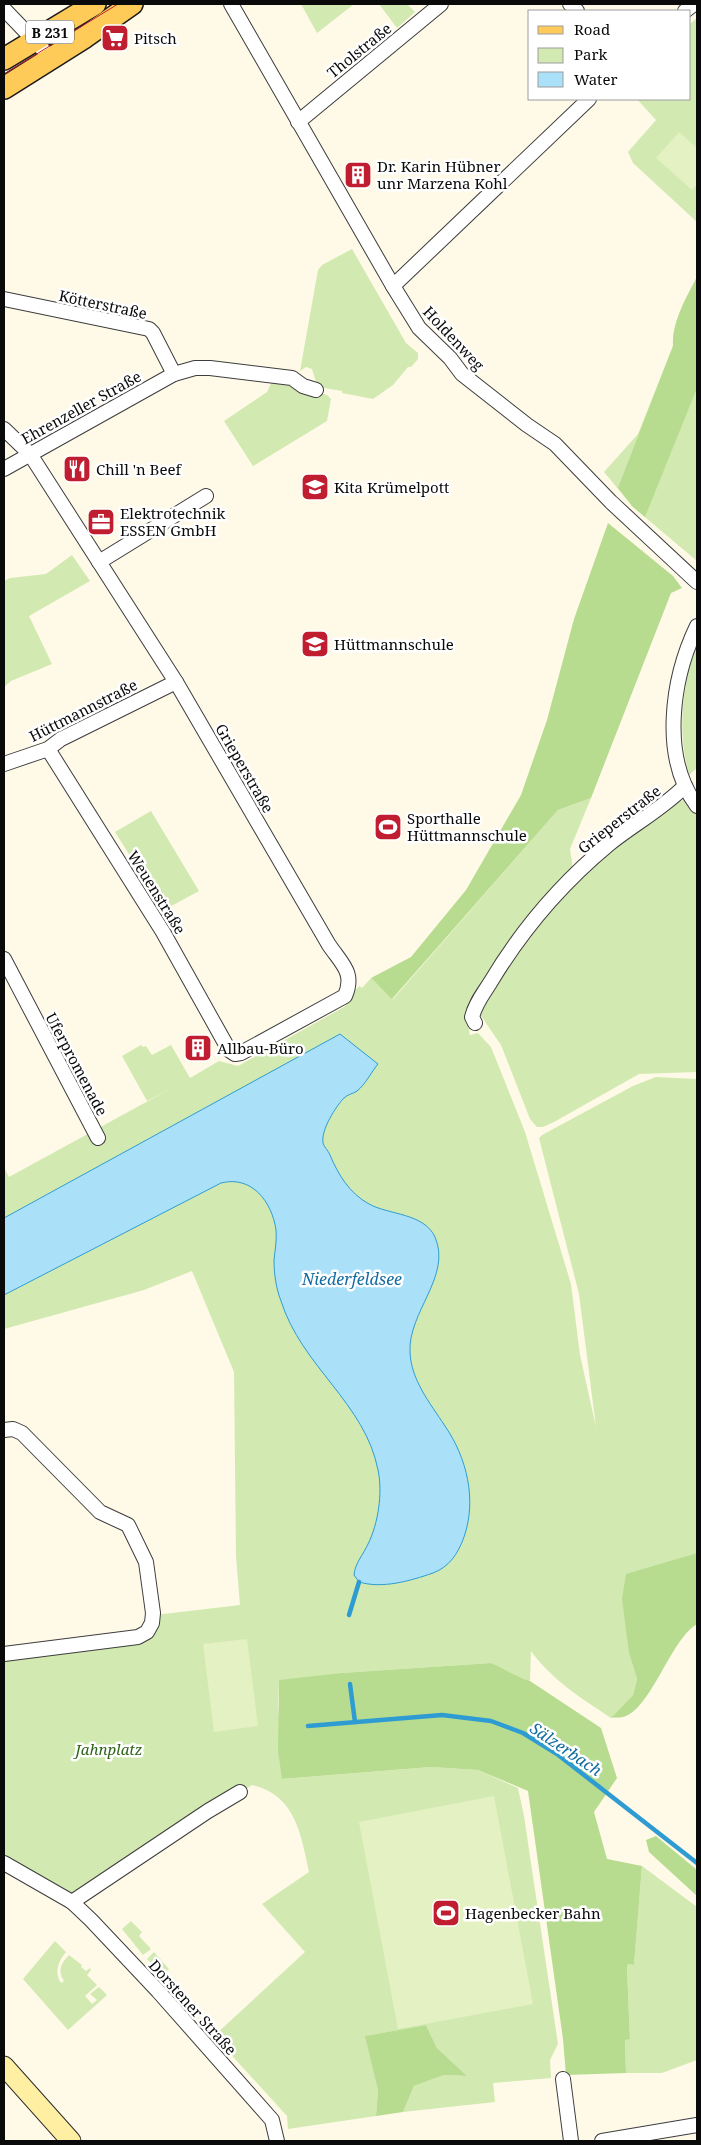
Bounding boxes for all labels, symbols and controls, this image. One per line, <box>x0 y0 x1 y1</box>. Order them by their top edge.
legend <box>528 10 691 100</box>
street label: Tholstraße <box>323 18 395 82</box>
text: Road <box>574 19 610 39</box>
road number: B 231 <box>26 21 74 44</box>
supermarket icon: Pitsch <box>100 23 130 53</box>
place label: Pitsch <box>134 28 177 48</box>
text: Park <box>574 44 608 64</box>
text: Water <box>574 69 617 89</box>
place label: Dr. Karin Hübner unr Marzena Kohl <box>377 156 508 193</box>
building icon: Dr. Karin Hübner unr Marzena Kohl <box>343 160 373 190</box>
street label: Kötterstraße <box>57 285 149 323</box>
street label: Holdenweg <box>419 302 489 374</box>
street label: Ehrenzeller Straße <box>18 366 144 448</box>
restaurant icon: Chill 'n Beef <box>62 454 92 484</box>
place label: Chill 'n Beef <box>96 459 182 479</box>
school or university icon: Kita Krümelpott <box>300 472 330 502</box>
place label: Kita Krümelpott <box>334 477 449 497</box>
place label: Elektrotechnik ESSEN GmbH <box>120 503 225 540</box>
office icon: Elektrotechnik ESSEN GmbH <box>86 507 116 537</box>
school or university icon: Hüttmannschule <box>300 629 330 659</box>
place label: Hüttmannschule <box>334 634 454 654</box>
street label: Hüttmannstraße <box>25 674 141 746</box>
street label: Grieperstraße <box>211 720 279 816</box>
street label: Grieperstraße <box>573 780 665 858</box>
place label: Sporthalle Hüttmannschule <box>407 808 527 845</box>
sports icon: Sporthalle Hüttmannschule <box>373 812 403 842</box>
street label: Weuenstraße <box>123 846 191 938</box>
street label: Uferpromenade <box>41 1009 113 1119</box>
building icon: Allbau-Büro <box>183 1033 213 1063</box>
place label: Allbau-Büro <box>217 1038 304 1058</box>
water label: Niederfeldsee <box>301 1268 402 1290</box>
water label: Sälzerbach <box>526 1717 606 1781</box>
park label: Jahnplatz <box>72 1739 143 1759</box>
sports icon: Hagenbecker Bahn <box>431 1898 461 1928</box>
place label: Hagenbecker Bahn <box>465 1903 601 1923</box>
street label: Dorstener Straße <box>145 1955 241 2059</box>

